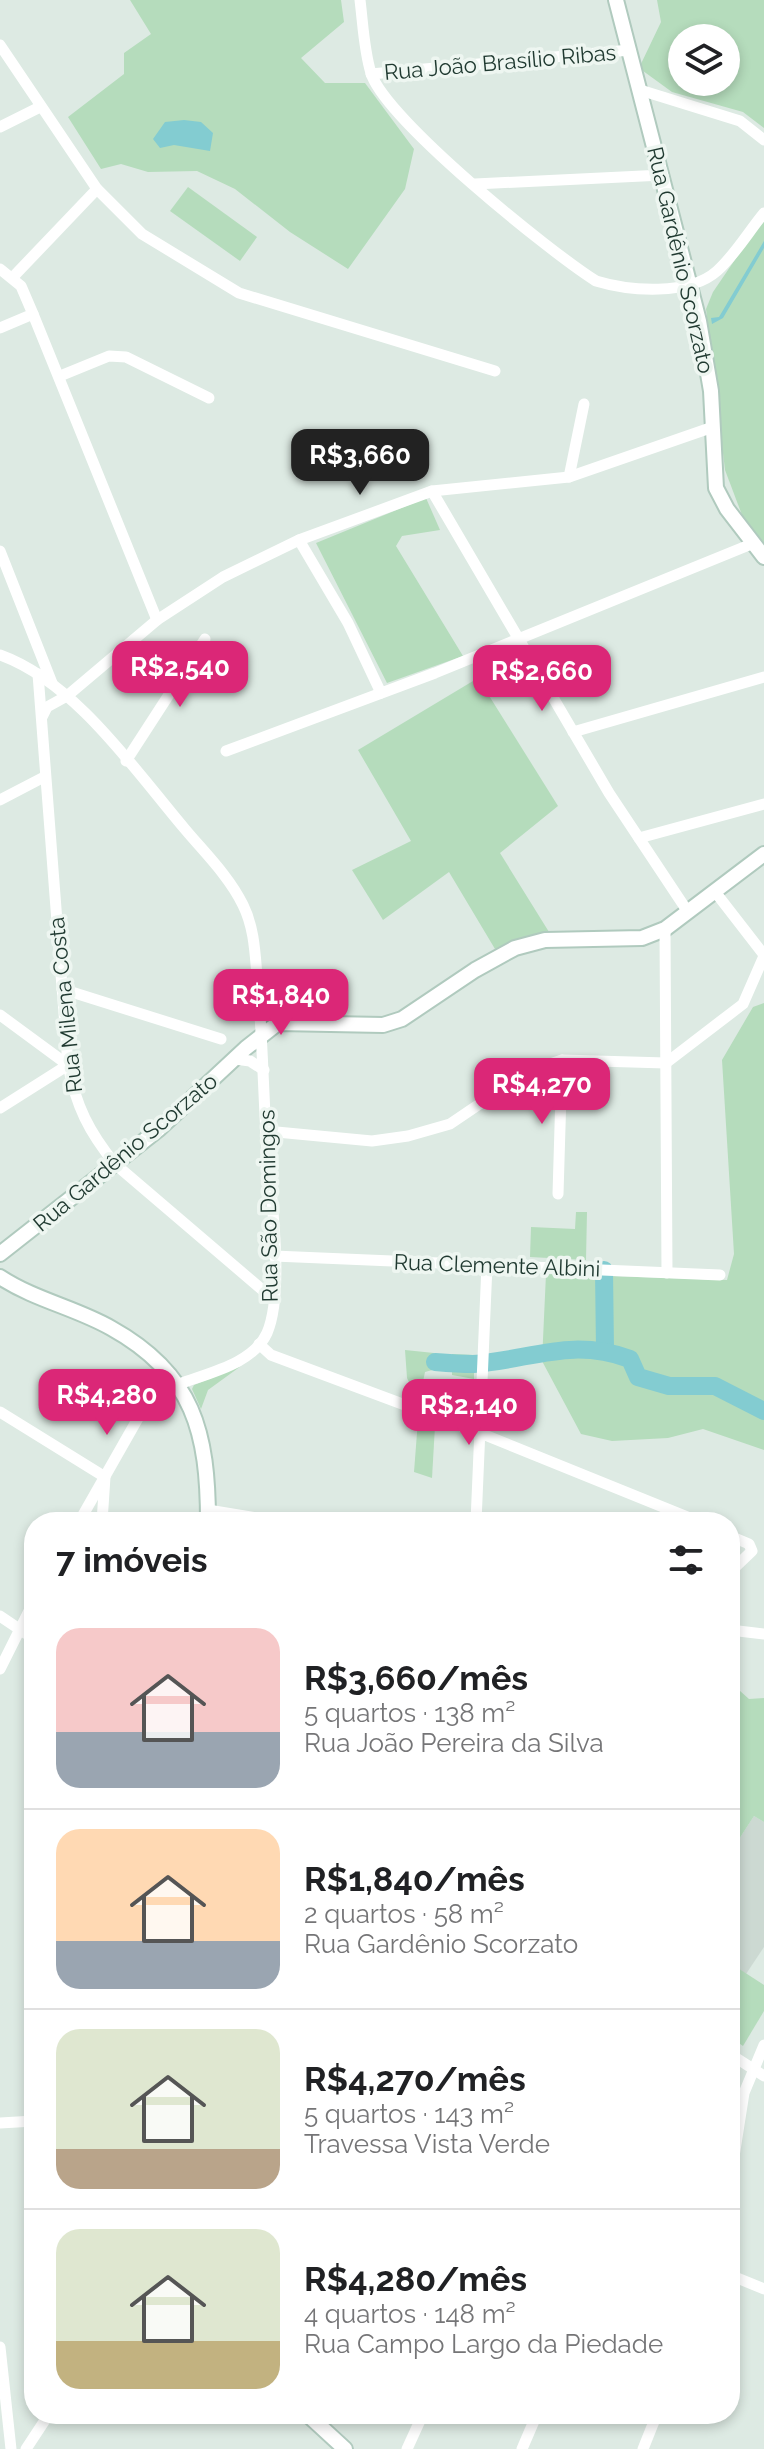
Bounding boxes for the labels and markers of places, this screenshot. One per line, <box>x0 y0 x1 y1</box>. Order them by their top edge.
pin: R$3,660 <box>286 429 434 497</box>
pin: R$2,540 <box>106 641 254 709</box>
pin: R$2,660 <box>468 645 616 713</box>
pin: R$1,840 <box>207 969 355 1037</box>
pin: R$4,270 <box>468 1058 616 1126</box>
pin: R$4,280 <box>33 1369 181 1437</box>
pin: R$2,140 <box>395 1379 543 1447</box>

